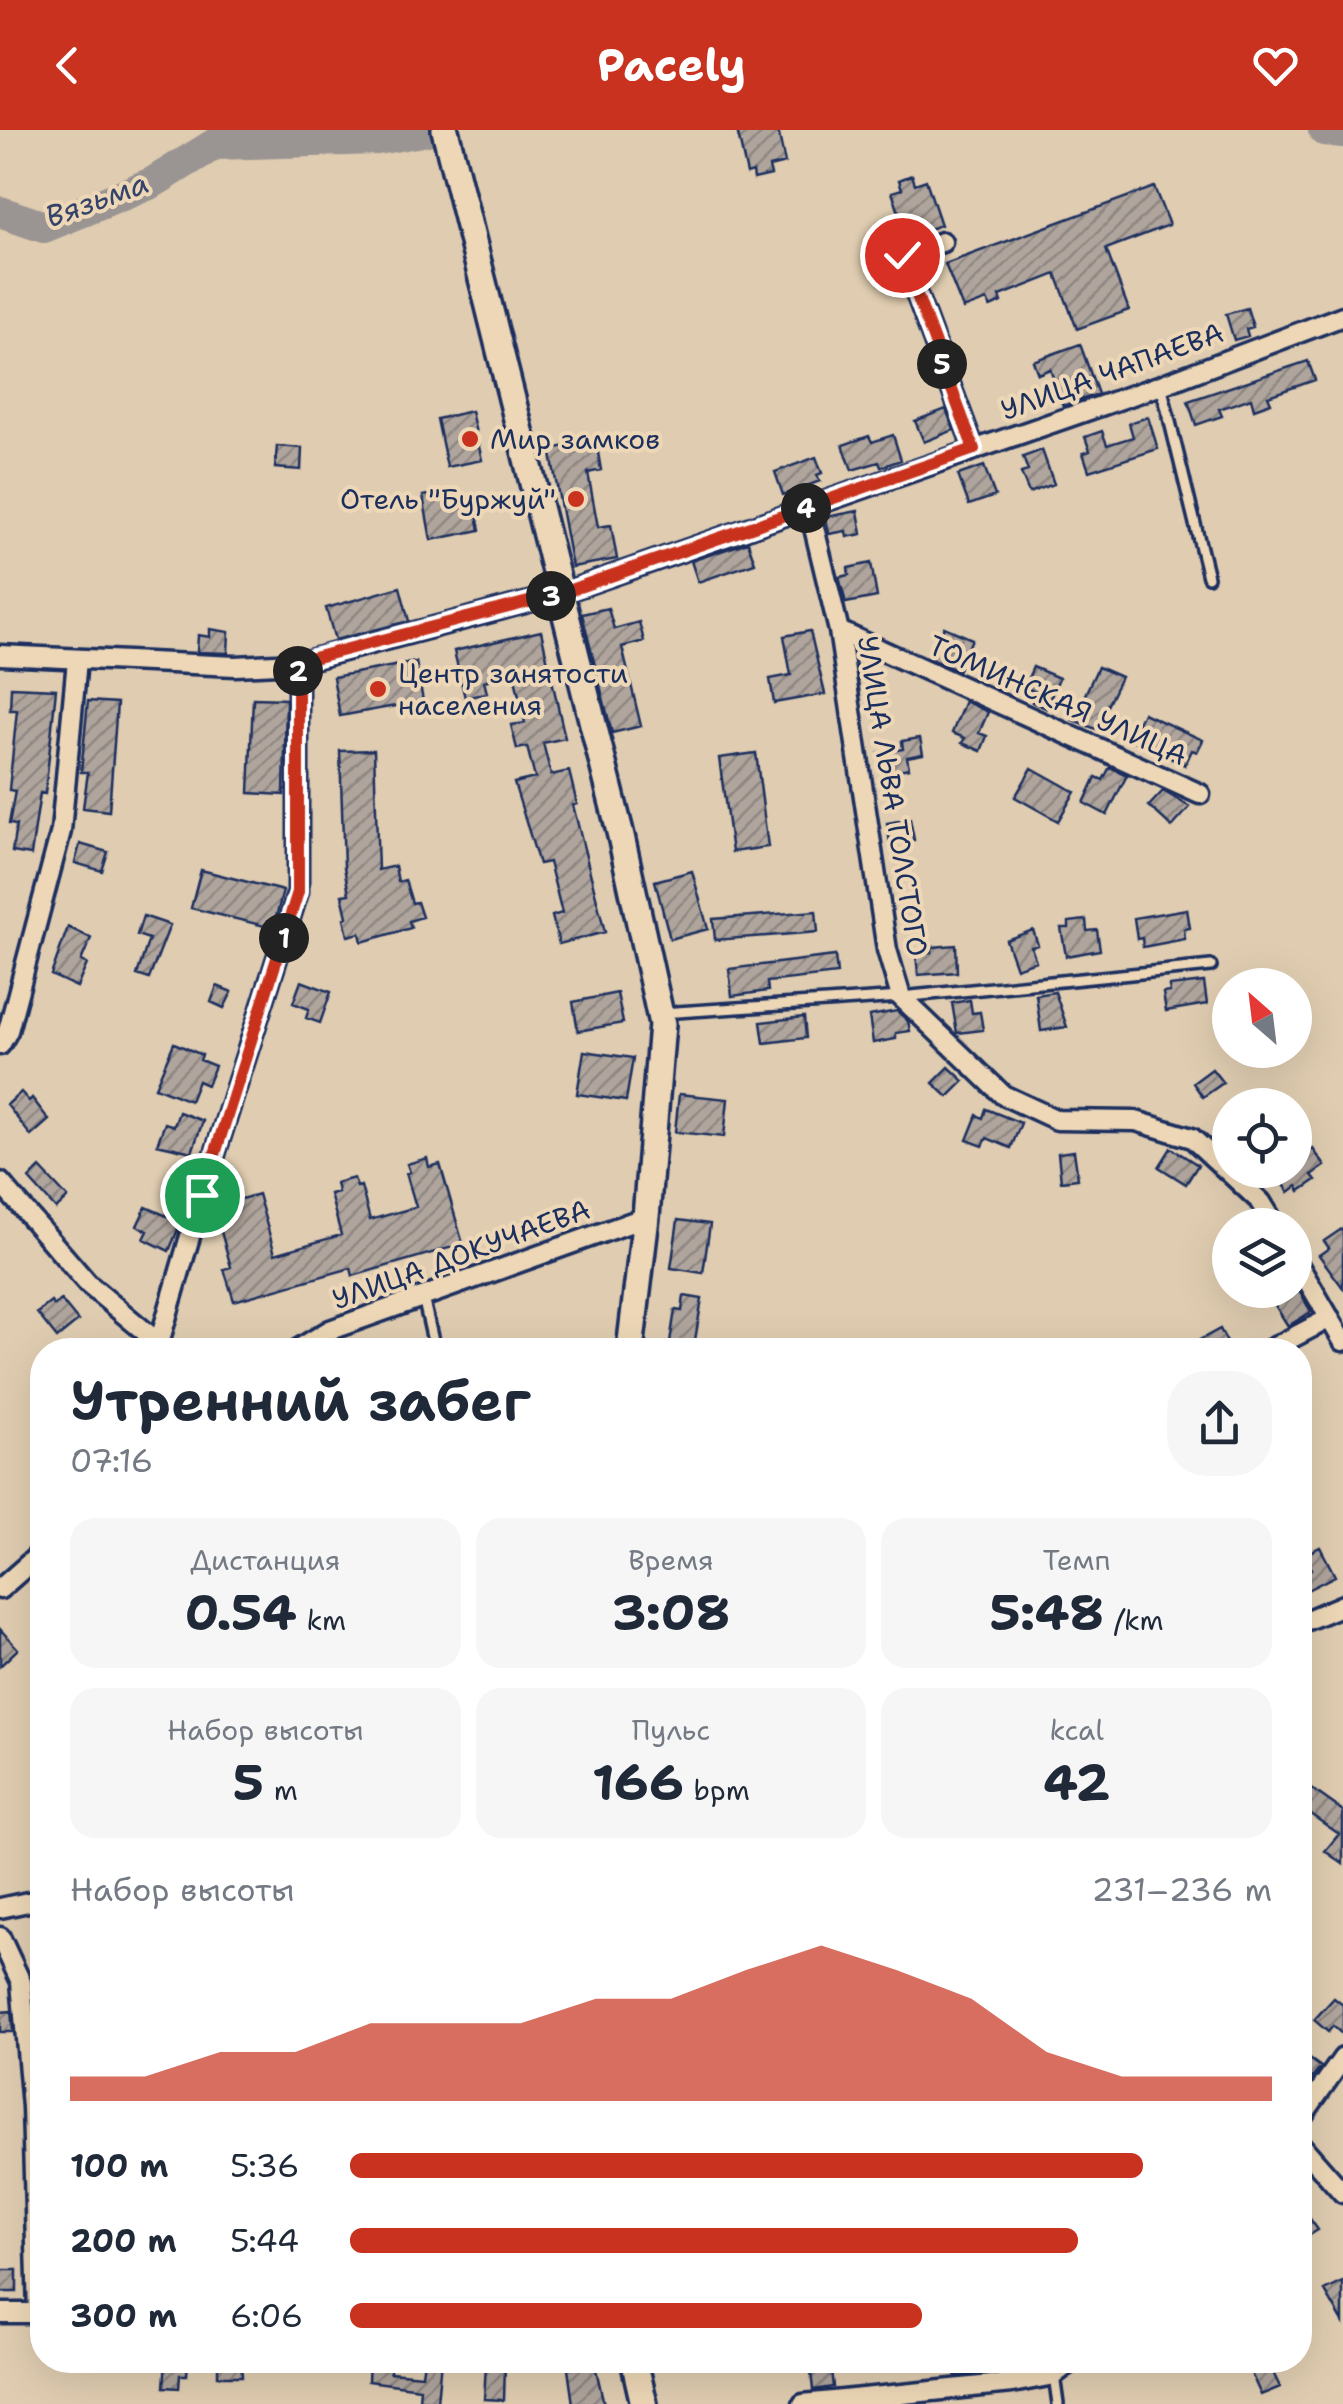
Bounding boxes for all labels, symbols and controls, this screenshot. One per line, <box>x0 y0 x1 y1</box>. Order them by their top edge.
text: Pacely <box>597 35 746 95</box>
icon: back <box>40 38 95 93</box>
icon: heart <box>1248 38 1303 93</box>
water label: Вязьма <box>40 162 154 237</box>
pin <box>860 213 945 298</box>
icon: check <box>875 228 930 283</box>
street label: УЛИЦА ЧАПАЕВА <box>995 313 1229 429</box>
pin: 5 <box>917 339 967 389</box>
text: 5 <box>933 345 951 383</box>
place label: Мир замков <box>490 420 660 458</box>
marker: Мир замков <box>459 428 481 450</box>
place label: Отель "Буржуй" <box>340 480 556 518</box>
pin: 4 <box>781 483 831 533</box>
marker: Отель "Буржуй" <box>565 488 587 510</box>
text: 4 <box>796 489 816 527</box>
pin: 3 <box>526 571 576 621</box>
text: 3 <box>541 577 561 615</box>
street label: ТОМИНСКАЯ УЛИЦА <box>923 626 1193 774</box>
street label: УЛИЦА ЛЬВА ТОЛСТОГО <box>849 633 937 959</box>
pin: 2 <box>273 646 323 696</box>
text: 2 <box>288 652 308 690</box>
place label: Центр занятости населения <box>398 654 628 724</box>
marker: Центр занятости населения <box>367 678 389 700</box>
pin: 1 <box>259 913 309 963</box>
text: 1 <box>278 919 290 957</box>
north arrow <box>1212 968 1312 1068</box>
map controls <box>1212 968 1312 1308</box>
button: locate <box>1212 1088 1312 1188</box>
pin <box>160 1153 245 1238</box>
icon: arrive <box>175 1168 230 1223</box>
street label: УЛИЦА ДОКУЧАЕВА <box>327 1190 595 1318</box>
button: layers <box>1212 1208 1312 1308</box>
text: Утренний забег <box>70 1364 531 1438</box>
button: share <box>1167 1371 1272 1476</box>
text: 07:16 <box>70 1439 153 1482</box>
text: Дистанция <box>190 1541 340 1579</box>
text: Время <box>628 1541 714 1579</box>
text: Темп <box>1043 1541 1111 1579</box>
text: 0.54 <box>185 1579 297 1646</box>
text: 3:08 <box>612 1579 730 1646</box>
text: 5:48 <box>990 1579 1104 1646</box>
text: km <box>297 1601 346 1639</box>
text: /km <box>1104 1601 1164 1639</box>
text: Набор высоты <box>167 1711 364 1749</box>
text: Пульс <box>632 1711 710 1749</box>
text: kcal <box>1049 1711 1104 1749</box>
text: 5 <box>233 1749 264 1816</box>
text: 166 <box>592 1749 684 1816</box>
text: 42 <box>1043 1749 1110 1816</box>
text: m <box>264 1771 298 1809</box>
text: bpm <box>684 1771 750 1809</box>
text: Набор высоты <box>70 1868 295 1911</box>
text: 231–236 m <box>1092 1868 1272 1911</box>
text: 100 m <box>70 2144 169 2187</box>
text: 5:36 <box>230 2144 299 2187</box>
text: 200 m <box>70 2219 177 2262</box>
text: 5:44 <box>230 2219 299 2262</box>
text: 300 m <box>70 2294 177 2337</box>
text: 6:06 <box>230 2294 303 2337</box>

